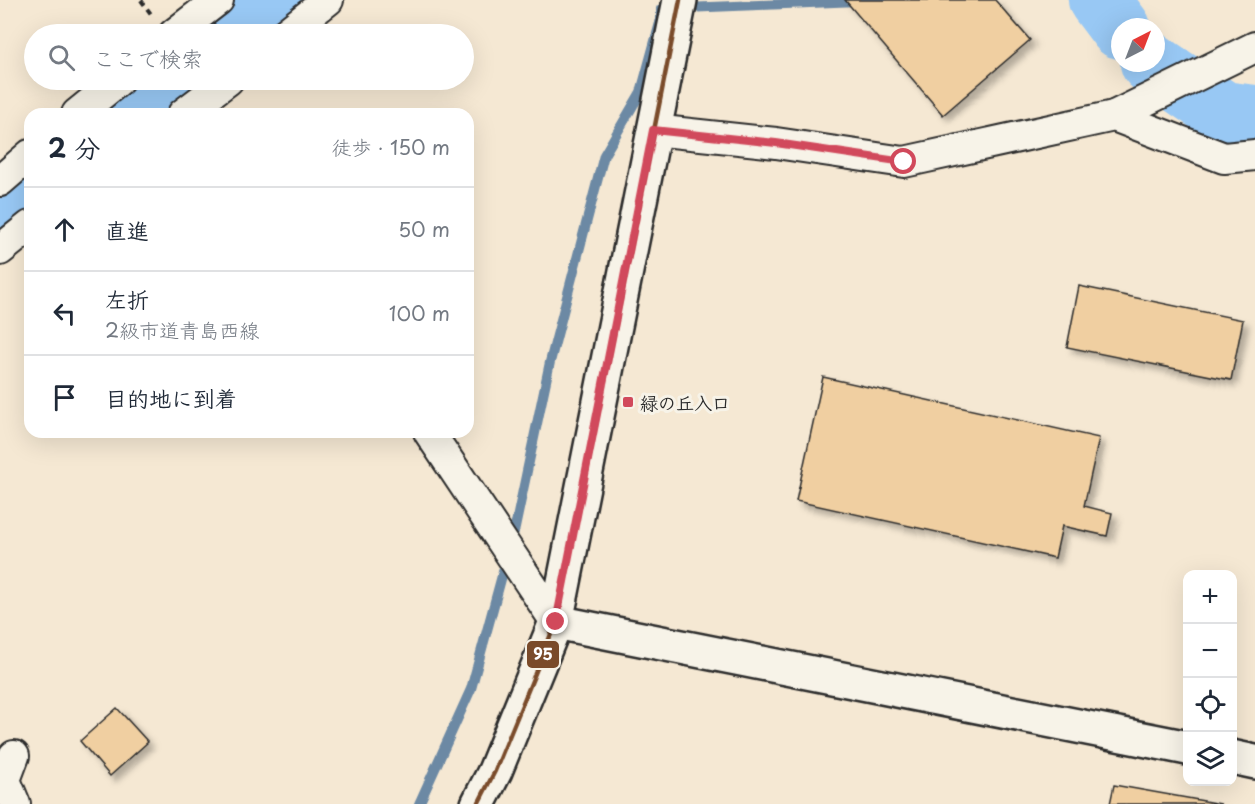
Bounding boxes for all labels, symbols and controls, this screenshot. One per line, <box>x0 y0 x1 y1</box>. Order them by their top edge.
north arrow <box>1111 18 1165 72</box>
search box <box>24 24 474 90</box>
icon: search <box>45 41 78 74</box>
text: ここで検索 <box>93 41 203 74</box>
text: 2 分 <box>48 128 101 167</box>
text: 徒歩 · 150 m <box>332 132 450 162</box>
route start <box>890 148 916 174</box>
icon: ahead <box>48 213 81 246</box>
text: 直進 <box>105 213 149 246</box>
text: 50 m <box>398 214 450 244</box>
text: 左折 <box>105 282 149 315</box>
icon: left <box>48 297 81 330</box>
text: 100 m <box>389 298 450 328</box>
text: 2級市道青島西線 <box>105 315 259 345</box>
icon: arrive <box>48 381 81 414</box>
text: 目的地に到着 <box>105 381 237 414</box>
place label: 緑の丘入口 <box>640 389 730 416</box>
marker: 緑の丘入口 <box>621 395 635 409</box>
map controls <box>1183 570 1237 786</box>
button: + <box>1183 570 1237 624</box>
route end <box>542 608 568 634</box>
button: − <box>1183 624 1237 678</box>
line badge: 95 <box>526 640 560 669</box>
text: 95 <box>533 641 553 665</box>
button: locate <box>1183 678 1237 732</box>
button: layers <box>1183 732 1237 786</box>

